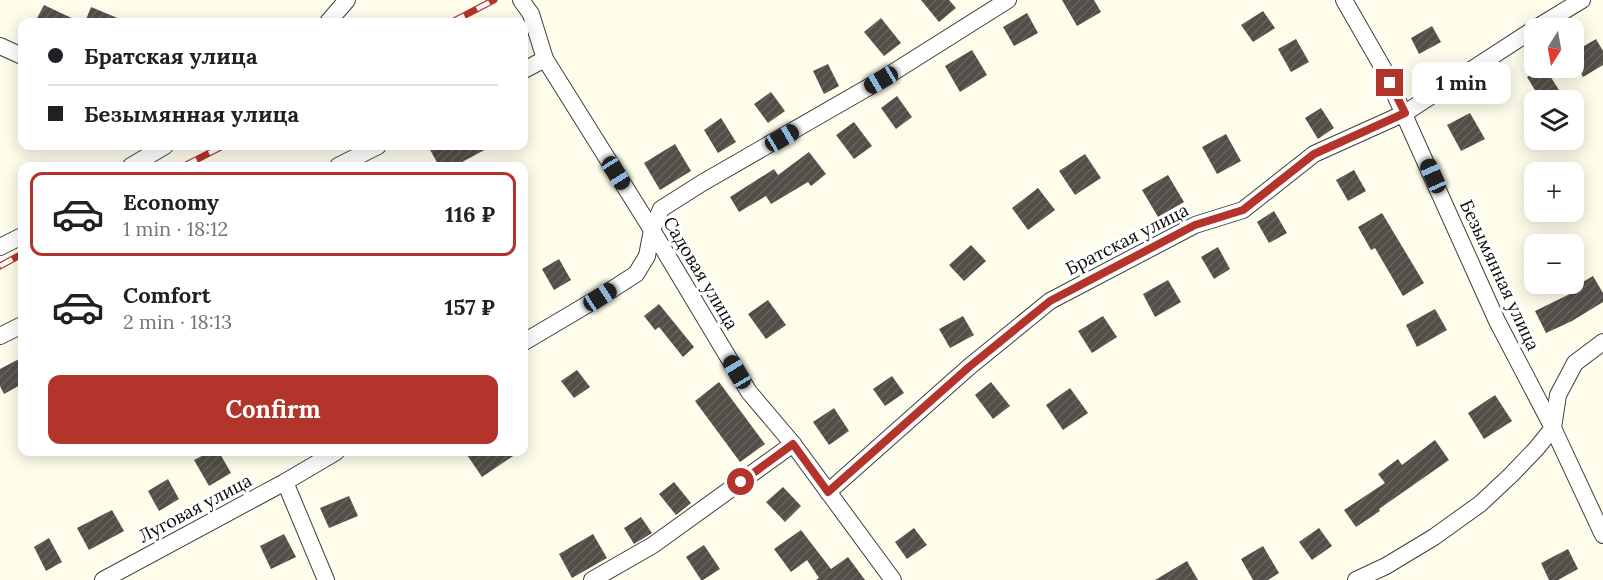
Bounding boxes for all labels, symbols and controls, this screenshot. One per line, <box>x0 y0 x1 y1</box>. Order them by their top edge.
north arrow <box>1524 18 1584 78</box>
map controls <box>1524 18 1584 294</box>
text: Братская улица <box>84 42 257 70</box>
callout: 1 min <box>1411 62 1510 104</box>
car <box>861 63 901 97</box>
route end <box>1376 69 1403 96</box>
text: 1 min <box>1436 70 1487 95</box>
button: layers <box>1524 90 1584 150</box>
text: Безымянная улица <box>84 100 299 128</box>
car <box>762 121 802 155</box>
car <box>599 153 633 193</box>
car <box>1417 156 1449 196</box>
button: + <box>1524 162 1584 222</box>
icon: car <box>51 187 105 241</box>
text: Economy <box>123 188 219 216</box>
street label: Безымянная улица <box>1455 196 1545 354</box>
street label: Братская улица <box>1062 198 1192 280</box>
text: 116 ₽ <box>445 200 495 228</box>
street label: Садовая улица <box>658 212 744 334</box>
text: 1 min · 18:12 <box>123 216 228 241</box>
button: − <box>1524 234 1584 294</box>
icon: car <box>51 280 105 334</box>
car <box>580 280 620 314</box>
text: Comfort <box>123 281 211 309</box>
text: 157 ₽ <box>444 293 495 321</box>
text: 2 min · 18:13 <box>123 309 232 334</box>
car <box>720 352 754 392</box>
button: Confirm <box>48 375 498 444</box>
street label: Луговая улица <box>134 468 256 548</box>
route start <box>727 468 754 495</box>

